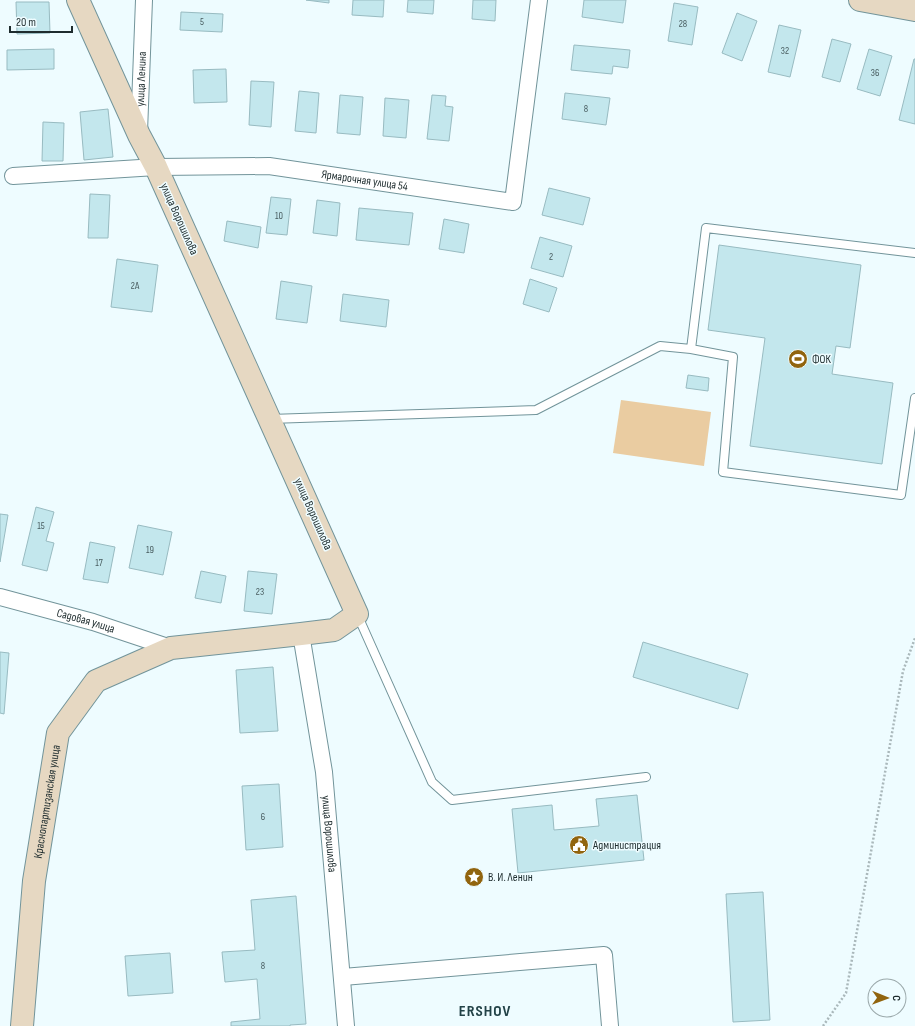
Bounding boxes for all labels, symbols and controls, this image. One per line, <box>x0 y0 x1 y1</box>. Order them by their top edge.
scale bar <box>10 8 72 34</box>
text: 20 m <box>16 15 36 30</box>
house number: 5 <box>200 16 204 28</box>
house number: 28 <box>679 18 687 30</box>
house number: 32 <box>781 45 789 57</box>
street label: улица Ленина <box>132 51 150 107</box>
house number: 36 <box>871 67 879 79</box>
house number: 8 <box>584 103 588 115</box>
street label: Ярмарочная улица 54 <box>320 166 409 194</box>
street label: улица Ворошилова <box>156 181 202 258</box>
house number: 10 <box>275 210 283 222</box>
house number: 2 <box>549 251 553 263</box>
house number: 2А <box>131 280 140 292</box>
sports icon: ФОК <box>787 348 809 370</box>
place label: ФОК <box>812 352 832 367</box>
street label: улица Ворошилова <box>290 476 336 553</box>
house number: 15 <box>37 520 45 532</box>
house number: 19 <box>146 544 154 556</box>
house number: 17 <box>95 557 103 569</box>
house number: 23 <box>256 586 264 598</box>
street label: Садовая улица <box>55 605 117 636</box>
street label: Краснопартизанская улица <box>30 743 64 860</box>
street label: улица Ворошилова <box>319 795 340 873</box>
house number: 6 <box>261 811 265 823</box>
public building icon: Администрация <box>568 834 590 856</box>
place label: Администрация <box>592 838 661 853</box>
place icon: В. И. Ленин <box>463 866 485 888</box>
place label: В. И. Ленин <box>488 870 533 885</box>
house number: 8 <box>261 960 265 972</box>
north arrow <box>867 978 907 1018</box>
text: С <box>890 995 903 1001</box>
district label: ERSHOV <box>459 1002 511 1021</box>

